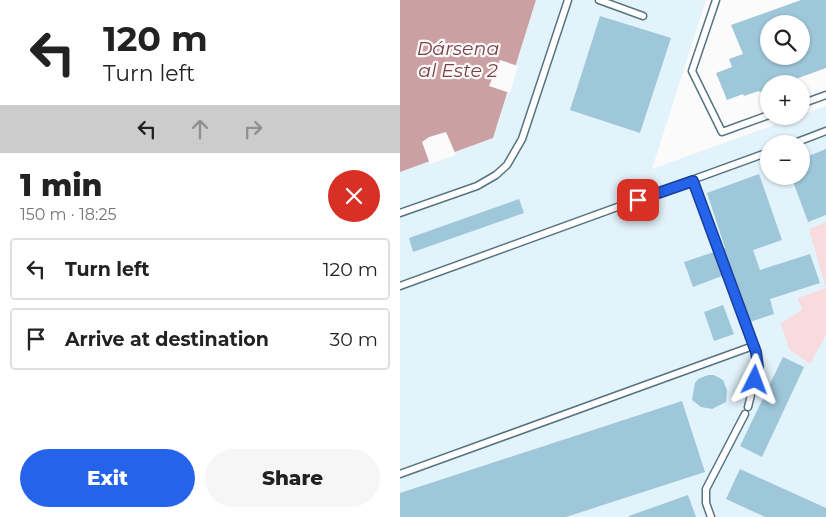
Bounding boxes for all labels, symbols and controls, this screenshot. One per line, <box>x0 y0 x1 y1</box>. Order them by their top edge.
map controls <box>760 15 810 185</box>
button: search <box>760 15 810 65</box>
text: 120 m <box>103 17 208 60</box>
icon: left <box>20 20 85 85</box>
water label: Dársena al Este 2 <box>417 37 499 82</box>
text: Turn left <box>103 60 195 87</box>
button: + <box>760 75 810 125</box>
icon: left <box>133 115 161 143</box>
icon: ahead <box>186 115 214 143</box>
icon: right <box>239 115 267 143</box>
button: − <box>760 135 810 185</box>
text: 1 min <box>20 167 103 204</box>
button: close <box>328 170 380 222</box>
pin <box>617 179 659 221</box>
icon: arrive <box>624 186 652 214</box>
text: 150 m · 18:25 <box>20 205 117 224</box>
icon: left <box>22 255 50 283</box>
text: Turn left <box>65 258 150 281</box>
text: 120 m <box>323 258 378 281</box>
icon: arrive <box>22 325 50 353</box>
text: Arrive at destination <box>65 328 269 351</box>
text: 30 m <box>330 328 378 351</box>
position arrow <box>728 353 780 405</box>
button: Exit <box>20 449 195 507</box>
button: Share <box>205 449 380 507</box>

